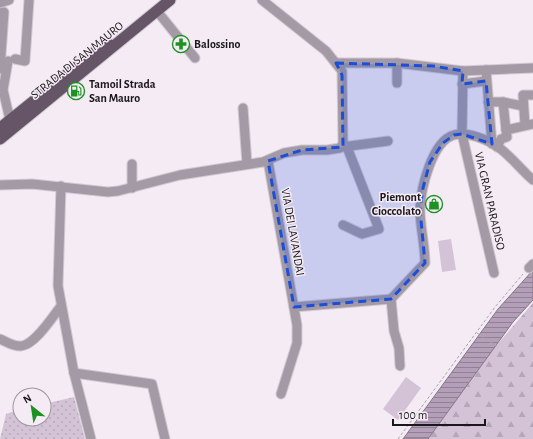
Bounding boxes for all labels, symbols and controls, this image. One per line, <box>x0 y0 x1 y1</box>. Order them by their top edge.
street label: STRADA DI SAN MAURO <box>29 19 126 101</box>
pharmacy icon: Balossino <box>171 34 191 54</box>
place label: Balossino <box>194 38 241 50</box>
place label: Tamoil Strada San Mauro <box>89 78 156 104</box>
fuel station icon: Tamoil Strada San Mauro <box>66 81 86 101</box>
street label: VIA GRAN PARADISO <box>473 151 507 252</box>
street label: VIA DEI LAVANDAI <box>279 187 307 277</box>
place label: Piemont Cioccolato <box>372 191 421 217</box>
shop icon: Piemont Cioccolato <box>424 194 444 214</box>
north arrow <box>12 387 52 427</box>
text: N <box>21 392 33 405</box>
scale bar <box>393 401 485 427</box>
text: 100 m <box>399 409 427 421</box>

